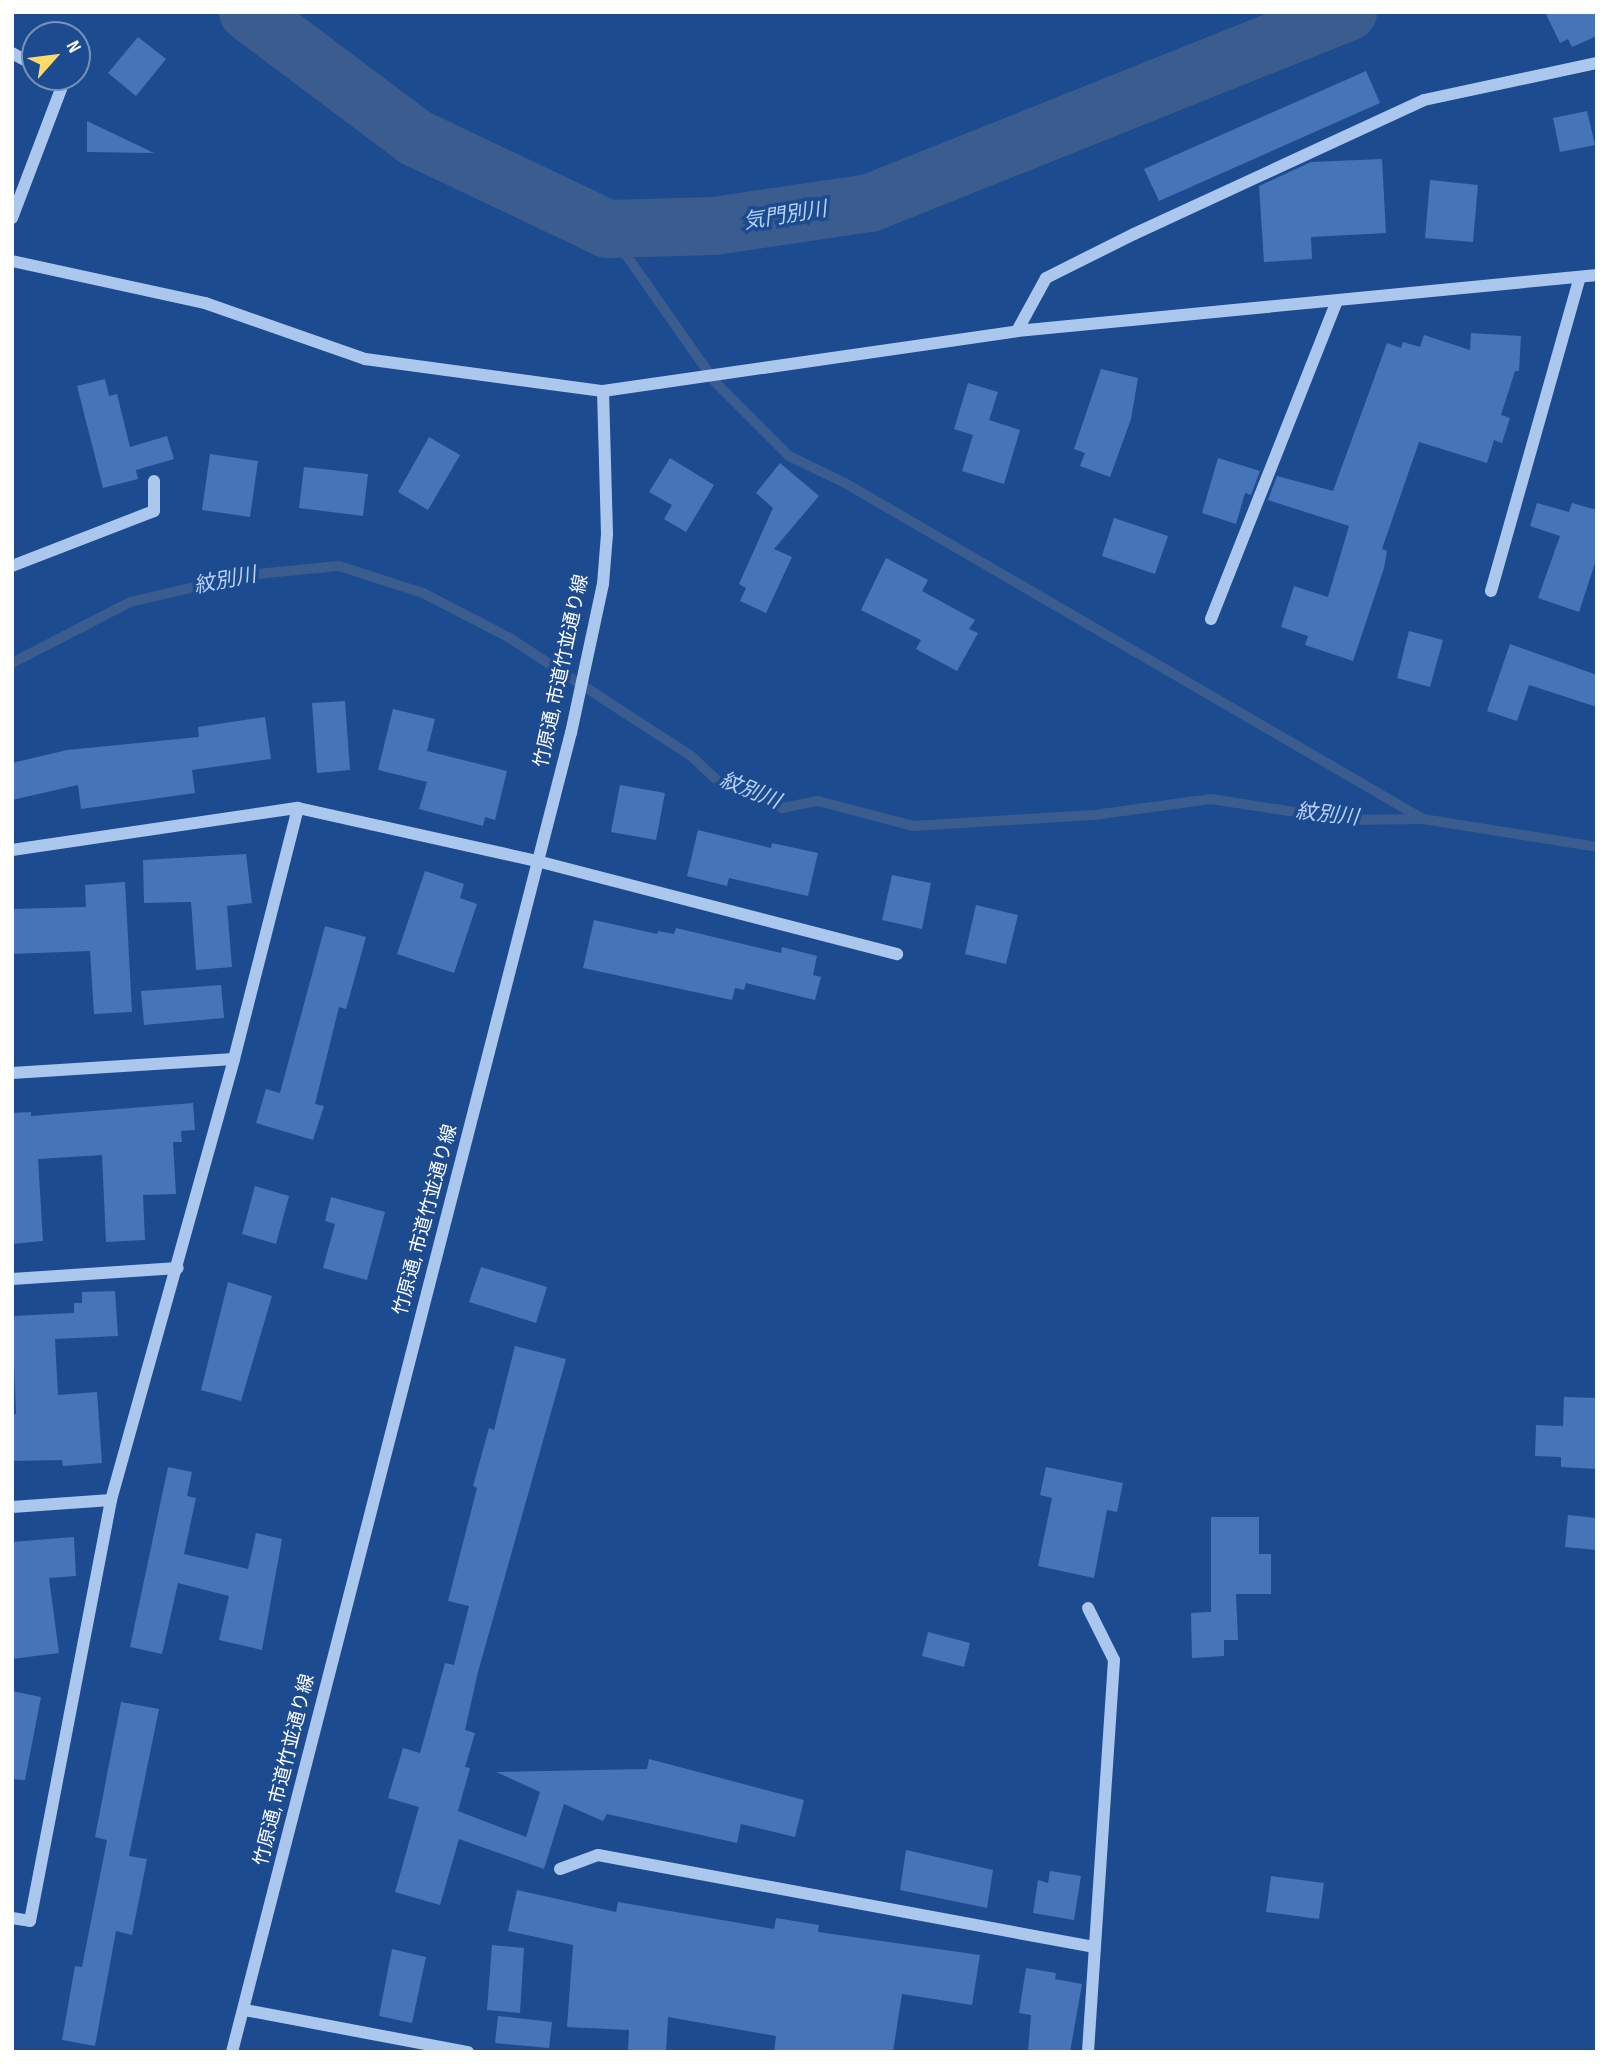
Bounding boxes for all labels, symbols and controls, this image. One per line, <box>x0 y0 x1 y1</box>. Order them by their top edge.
north arrow <box>21 21 91 91</box>
text: N <box>61 37 86 57</box>
water label: 気門別川 <box>742 197 828 235</box>
water label: 紋別川 <box>192 563 258 599</box>
street label: 竹原通, 市道竹並通り線 <box>530 572 594 770</box>
water label: 紋別川 <box>716 768 784 814</box>
water label: 紋別川 <box>1294 799 1360 831</box>
street label: 竹原通, 市道竹並通り線 <box>390 1122 462 1318</box>
street label: 竹原通, 市道竹並通り線 <box>250 1672 320 1868</box>

